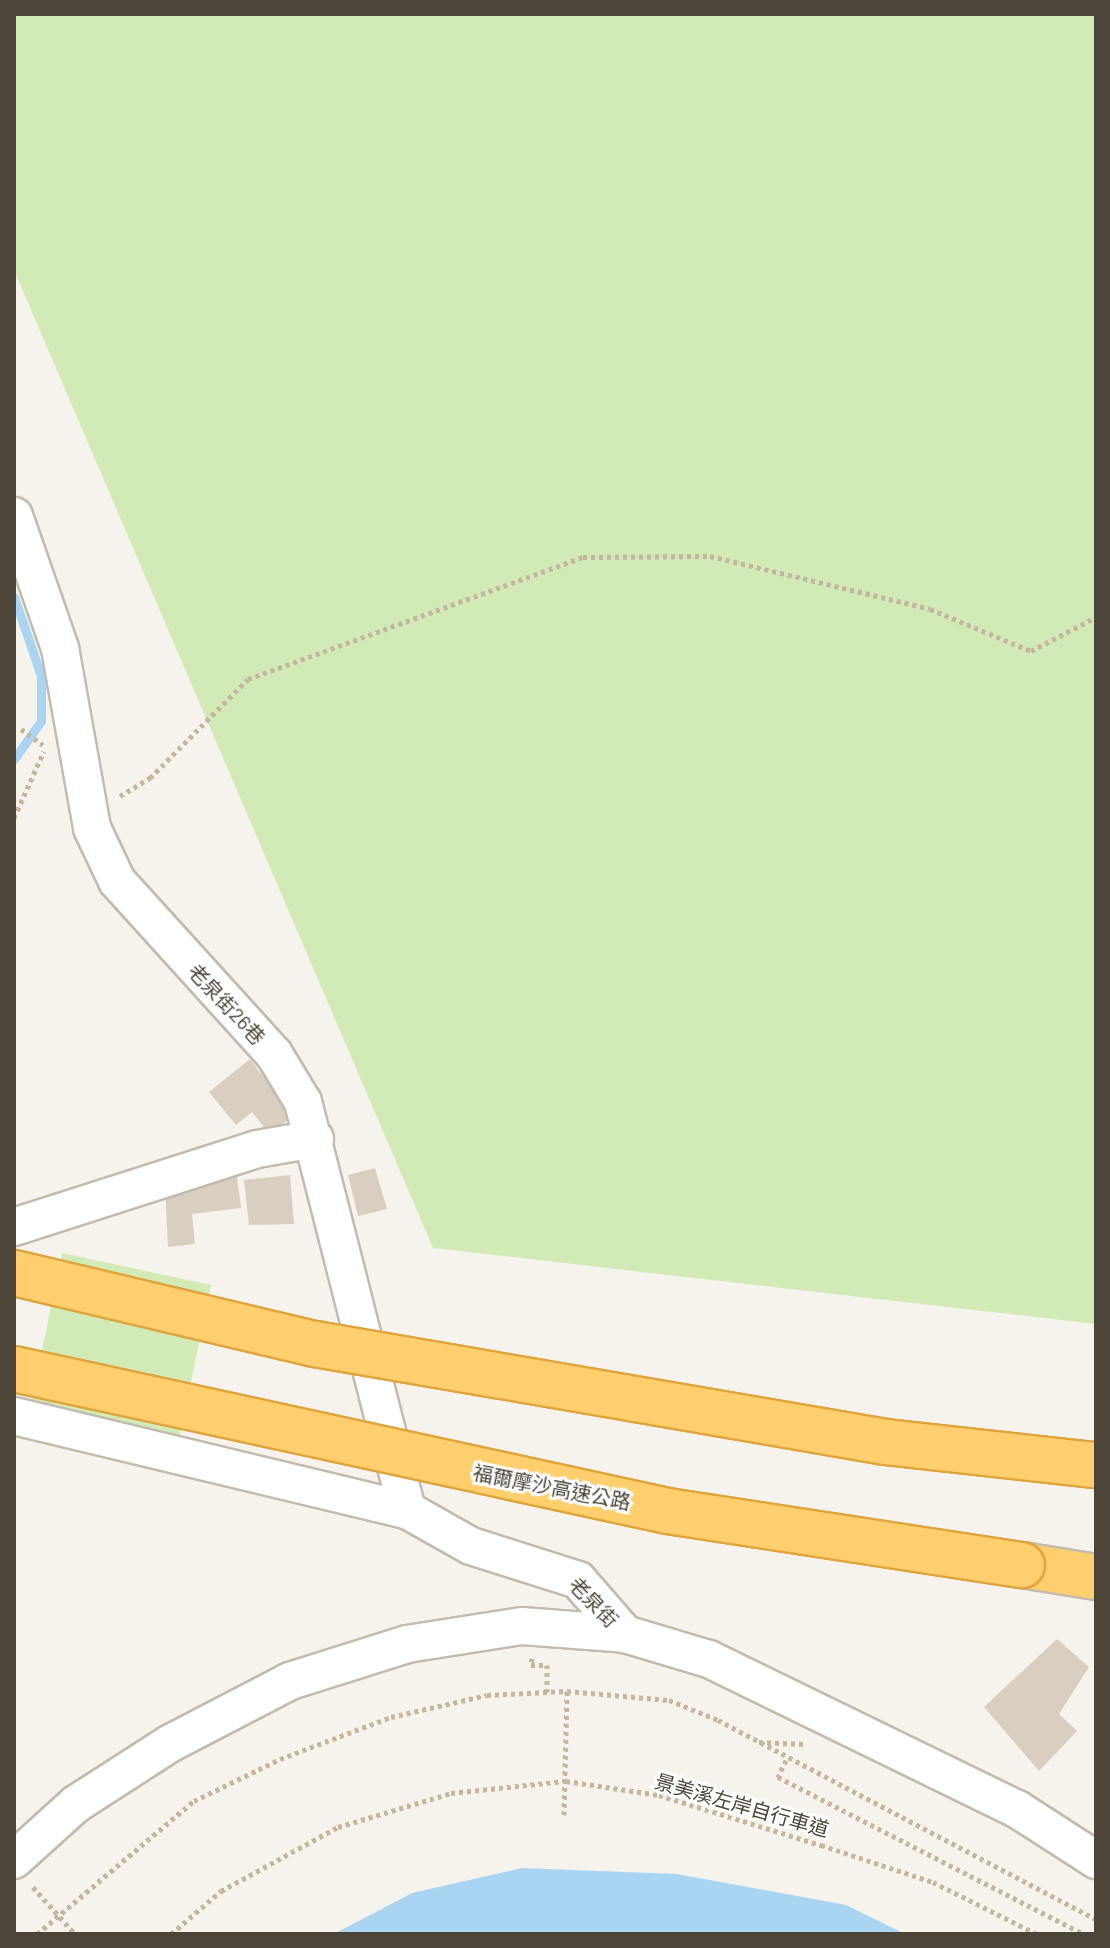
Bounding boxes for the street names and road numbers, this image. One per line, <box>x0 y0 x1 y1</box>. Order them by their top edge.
street label: 老泉街26巷 <box>184 959 270 1049</box>
street label: 福爾摩沙高速公路 <box>471 1460 633 1514</box>
street label: 老泉街 <box>565 1572 623 1632</box>
street label: 景美溪左岸自行車道 <box>652 1769 832 1841</box>

